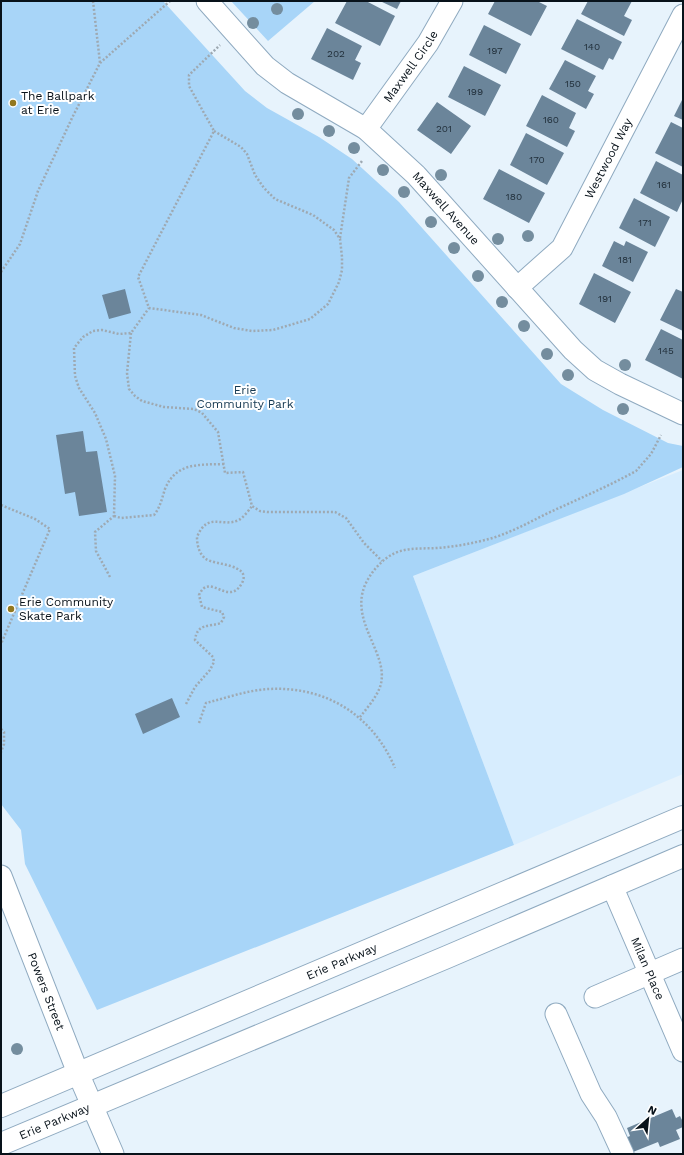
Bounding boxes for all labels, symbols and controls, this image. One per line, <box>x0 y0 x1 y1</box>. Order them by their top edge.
street label: Maxwell Circle <box>381 28 441 105</box>
house number: 140 <box>584 41 600 52</box>
house number: 197 <box>487 45 503 56</box>
house number: 202 <box>327 48 345 59</box>
house number: 150 <box>565 78 581 89</box>
house number: 199 <box>467 86 483 97</box>
place label: The Ballpark at Erie <box>21 89 95 117</box>
marker: The Ballpark at Erie <box>8 98 18 108</box>
house number: 160 <box>543 114 559 125</box>
street label: Westwood Way <box>582 115 635 201</box>
house number: 201 <box>436 123 452 134</box>
house number: 170 <box>529 154 545 165</box>
street label: Maxwell Avenue <box>410 169 482 248</box>
house number: 161 <box>657 179 671 190</box>
house number: 180 <box>506 191 522 202</box>
house number: 171 <box>638 217 652 228</box>
house number: 181 <box>618 254 632 265</box>
house number: 191 <box>598 293 612 304</box>
house number: 145 <box>658 345 674 356</box>
park label: Erie Community Park <box>196 383 294 411</box>
place label: Erie Community Skate Park <box>19 595 114 623</box>
marker: Erie Community Skate Park <box>6 604 16 614</box>
street label: Milan Place <box>628 935 667 1002</box>
street label: Erie Parkway <box>304 940 380 983</box>
street label: Powers Street <box>25 951 68 1032</box>
north arrow <box>628 1099 668 1139</box>
street label: Erie Parkway <box>17 1100 93 1143</box>
text: N <box>646 1103 659 1118</box>

